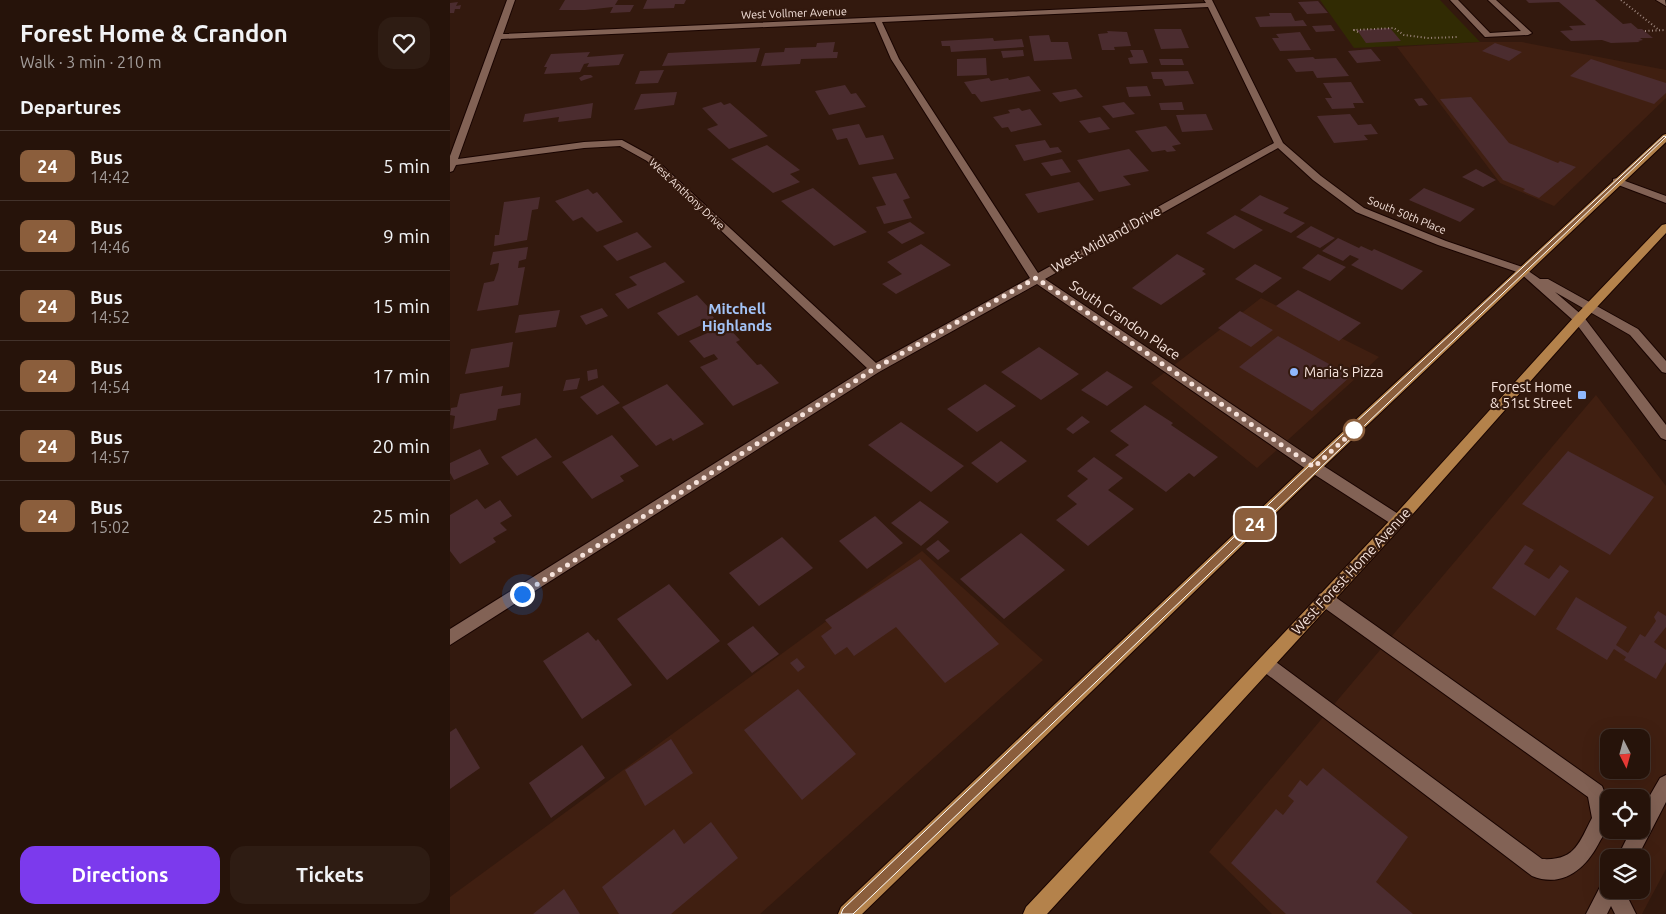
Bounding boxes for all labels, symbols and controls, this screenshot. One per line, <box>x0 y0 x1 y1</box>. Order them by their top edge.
street label: West Vollmer Avenue <box>741 5 847 21</box>
button: heart <box>378 17 430 69</box>
text: Forest Home & Crandon <box>20 20 288 47</box>
text: Walk · 3 min · 210 m <box>20 53 162 71</box>
text: Departures <box>20 96 121 118</box>
text: Bus <box>90 146 123 168</box>
text: 5 min <box>383 155 430 177</box>
text: 24 <box>37 156 58 176</box>
street label: West Anthony Drive <box>647 156 727 232</box>
text: 14:42 <box>90 168 130 186</box>
street label: South 50th Place <box>1366 194 1448 236</box>
street label: West Midland Drive <box>1049 202 1163 276</box>
text: Bus <box>90 216 123 238</box>
text: 9 min <box>383 225 430 247</box>
text: 24 <box>37 226 58 246</box>
text: 14:46 <box>90 238 130 256</box>
street label: South Crandon Place <box>1067 277 1183 363</box>
text: Bus <box>90 286 123 308</box>
text: 15 min <box>372 295 430 317</box>
text: 24 <box>37 296 58 316</box>
district label: Mitchell Highlands <box>702 300 772 334</box>
text: 14:52 <box>90 308 130 326</box>
text: Bus <box>90 356 123 378</box>
place label: Maria's Pizza <box>1304 364 1384 380</box>
text: 17 min <box>372 365 430 387</box>
text: 24 <box>37 366 58 386</box>
marker: Maria's Pizza <box>1288 366 1300 378</box>
text: 14:54 <box>90 378 130 396</box>
place label: Forest Home & 51st Street <box>1490 379 1572 411</box>
marker: Forest Home & 51st Street <box>1576 389 1588 401</box>
unlabelled marker <box>1343 419 1365 441</box>
text: Bus <box>90 426 123 448</box>
text: 20 min <box>372 435 430 457</box>
text: 24 <box>37 436 58 456</box>
text: 14:57 <box>90 448 130 466</box>
text: Bus <box>90 496 123 518</box>
text: 25 min <box>372 505 430 527</box>
street label: West Forest Home Avenue <box>1288 505 1414 637</box>
text: 24 <box>37 506 58 526</box>
line badge: 24 <box>1232 508 1278 540</box>
text: 24 <box>1245 514 1265 534</box>
text: 15:02 <box>90 518 130 536</box>
your location <box>510 582 535 607</box>
north arrow <box>1600 729 1650 779</box>
map controls <box>1600 729 1650 899</box>
button: locate <box>1600 789 1650 839</box>
button: Directions <box>20 846 220 904</box>
button: Tickets <box>230 846 430 904</box>
button: layers <box>1600 849 1650 899</box>

